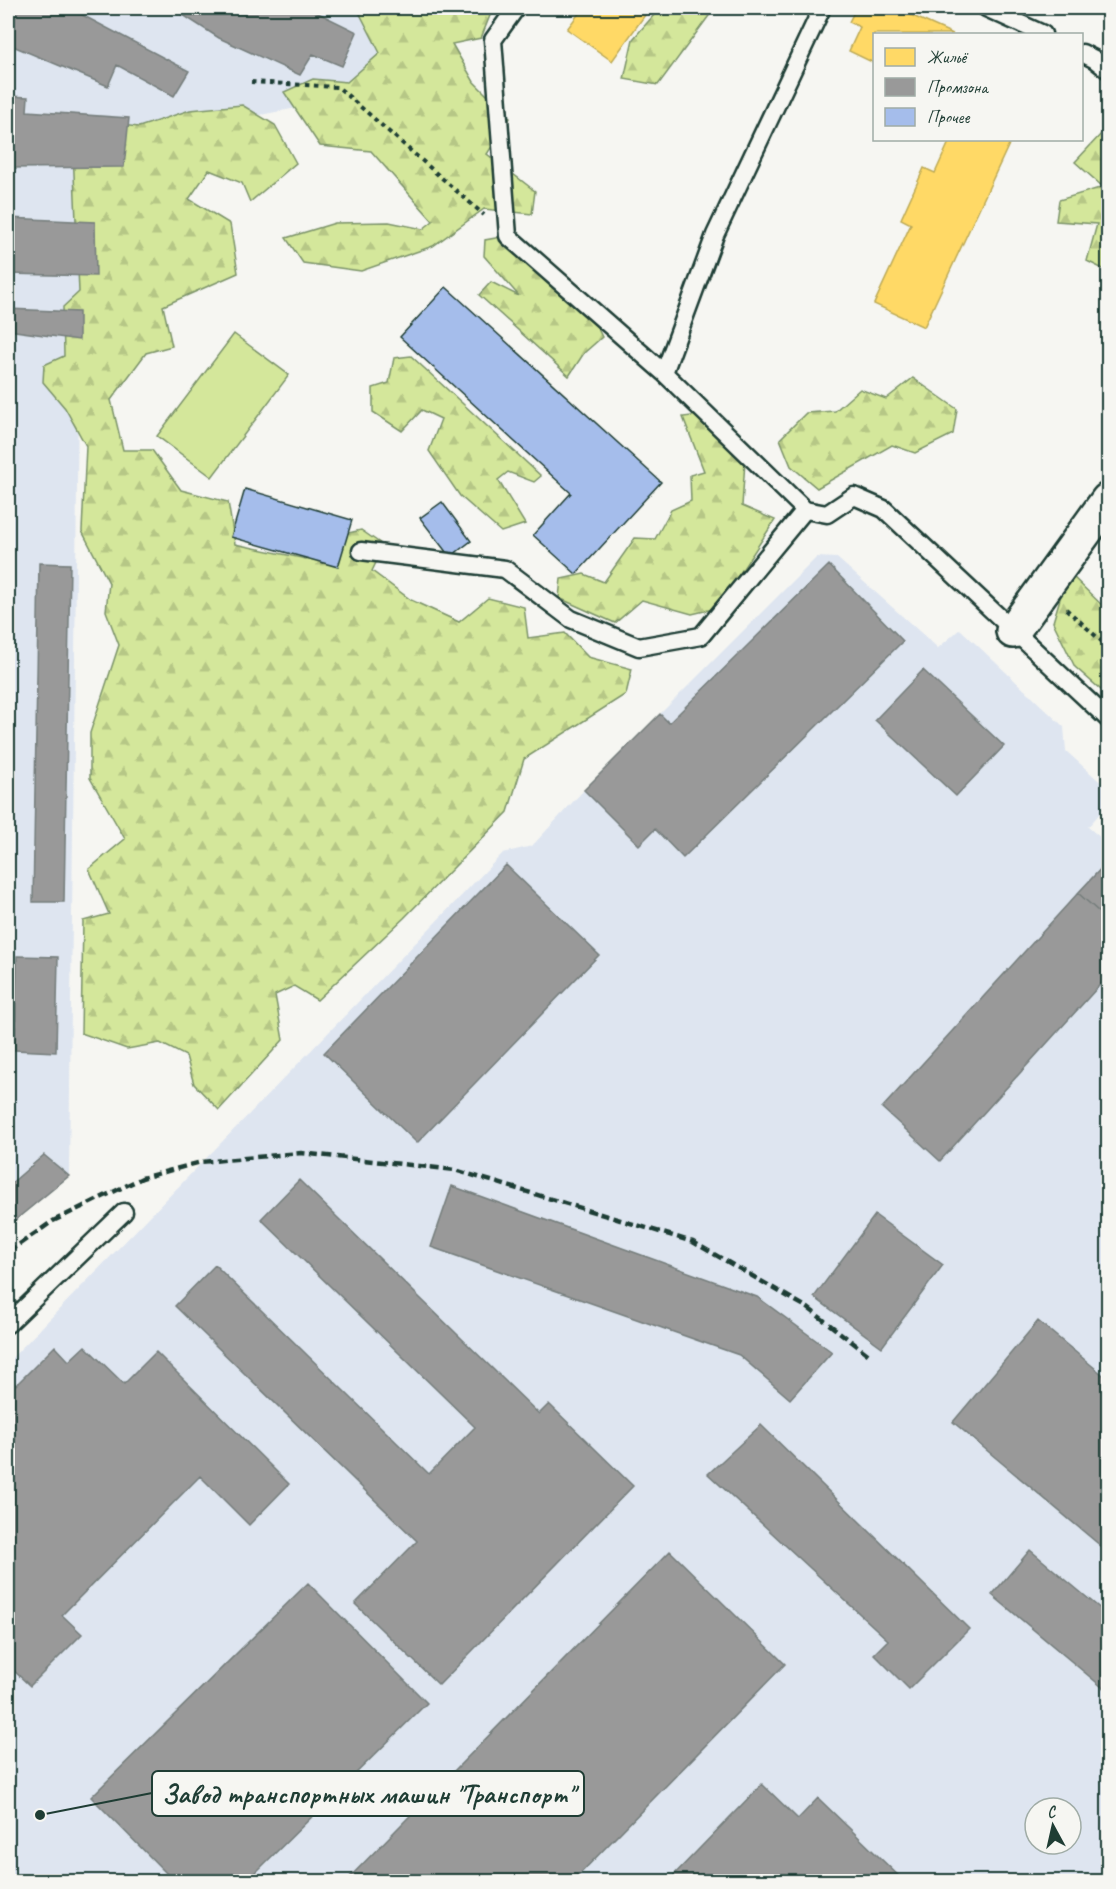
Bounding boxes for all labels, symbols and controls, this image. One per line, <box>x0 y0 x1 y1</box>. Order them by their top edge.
legend <box>873 33 1083 141</box>
text: Жильё <box>927 46 969 68</box>
text: Промзона <box>927 76 989 98</box>
text: Прочее <box>927 106 970 128</box>
callout: Завод транспортных машин "Транспорт" <box>152 1771 584 1816</box>
text: Завод транспортных машин "Транспорт" <box>162 1777 580 1811</box>
north arrow <box>1023 1796 1083 1856</box>
text: С <box>1046 1801 1058 1823</box>

